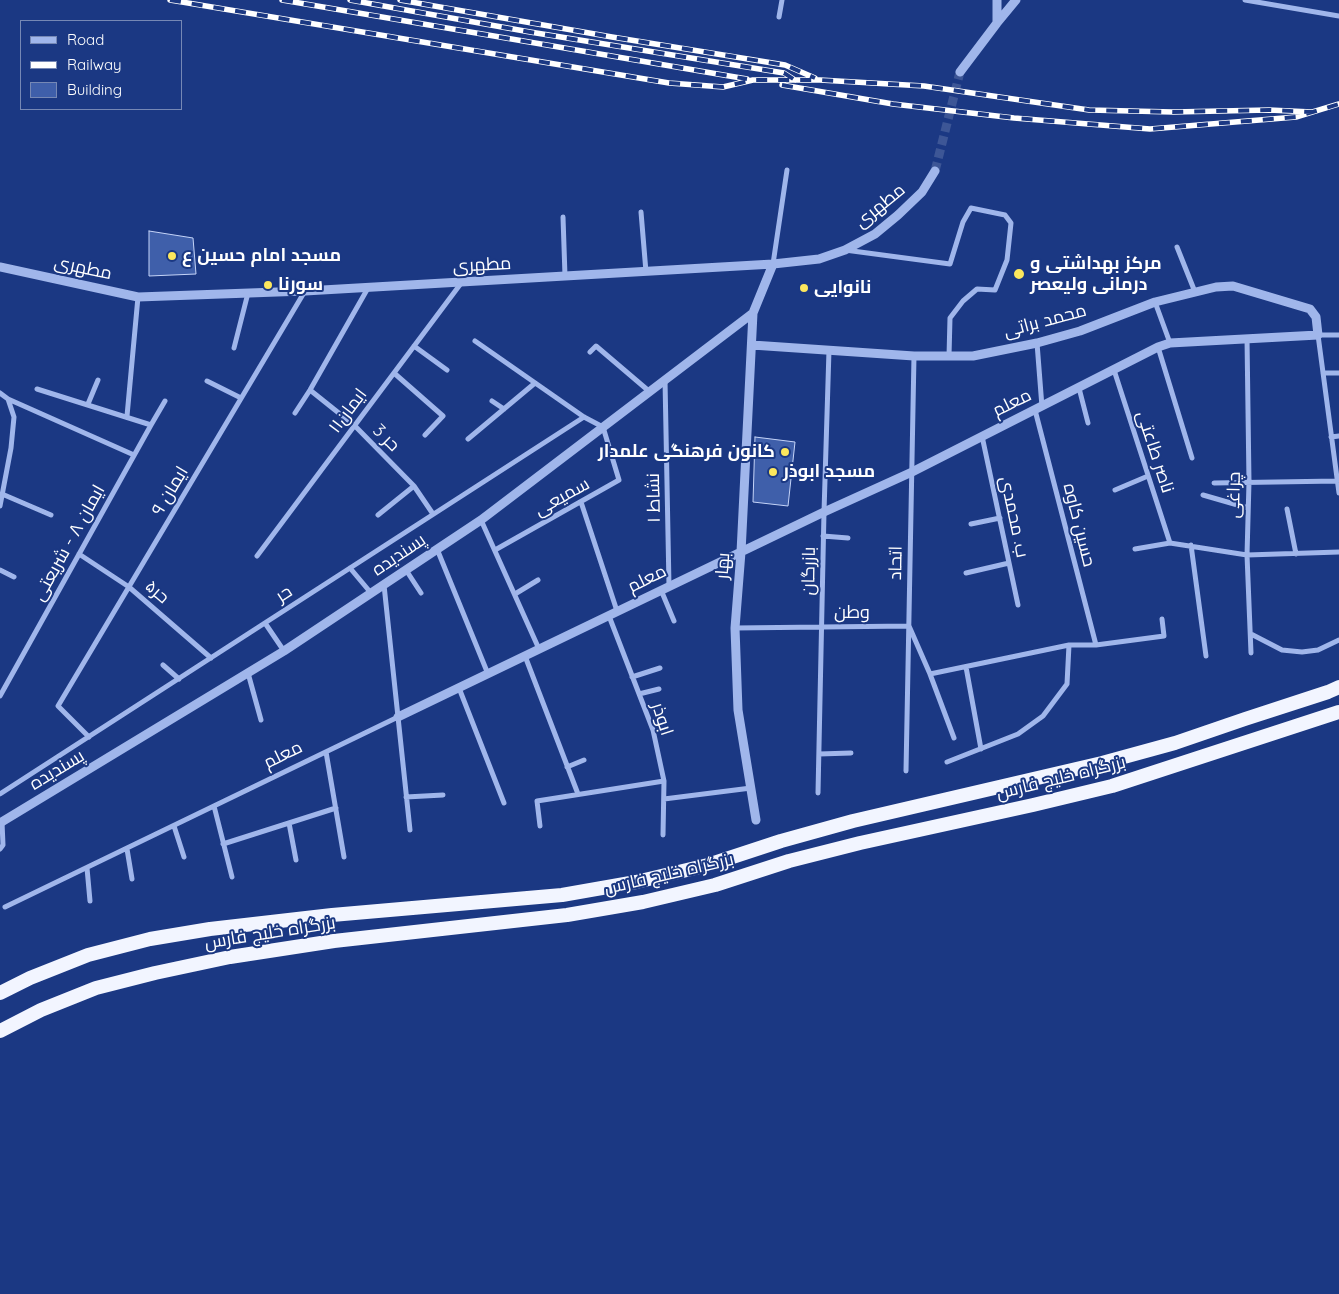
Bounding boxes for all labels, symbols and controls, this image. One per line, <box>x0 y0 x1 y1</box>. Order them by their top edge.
legend <box>20 20 182 110</box>
text: Road <box>67 30 104 49</box>
text: Railway <box>67 55 122 74</box>
text: Building <box>67 80 122 99</box>
street label: مطهری <box>850 179 910 233</box>
place label: مسجد امام حسین ع <box>182 245 341 267</box>
marker: مسجد امام حسین ع <box>166 250 178 262</box>
street label: مطهری <box>52 251 114 285</box>
street label: مطهری <box>452 253 512 277</box>
place label: مرکز بهداشتی و درمانی ولیعصر <box>1030 253 1162 296</box>
marker: مرکز بهداشتی و درمانی ولیعصر <box>1012 267 1026 281</box>
place label: سورنا <box>278 274 323 296</box>
place label: نانوایی <box>814 277 871 299</box>
marker: سورنا <box>262 279 274 291</box>
marker: نانوایی <box>798 282 810 294</box>
street label: محمد براتی <box>1001 300 1089 342</box>
street label: ایمان۱۱ <box>324 384 372 438</box>
street label: معلم <box>989 384 1035 422</box>
street label: ناصر طاعتی <box>1132 408 1178 496</box>
street label: حر 3 <box>368 420 404 456</box>
place label: کانون فرهنگی علمدار <box>598 441 775 463</box>
marker: کانون فرهنگی علمدار <box>779 446 791 458</box>
place label: مسجد ابوذر <box>783 461 875 483</box>
street label: ایمان ۹ <box>147 463 193 519</box>
marker: مسجد ابوذر <box>767 466 779 478</box>
street label: چراغی <box>1223 471 1245 519</box>
street label: سمیعی <box>531 473 593 521</box>
street label: نشاط ۱ <box>643 473 665 523</box>
street label: ب. محمدی <box>995 474 1033 560</box>
street label: ایمان ۸ - شریعتی <box>28 481 110 605</box>
street label: حسین کاوه <box>1058 481 1100 569</box>
street label: پسندیده <box>368 529 430 581</box>
street label: بازرگان <box>798 546 820 596</box>
street label: اتحاد <box>885 546 907 580</box>
street label: بهار <box>711 552 735 580</box>
street label: معلم <box>624 560 670 598</box>
street label: حر۵ <box>140 576 174 608</box>
street label: حر <box>272 581 296 607</box>
street label: وطن <box>834 602 870 624</box>
street label: ابوذر <box>647 700 677 738</box>
street label: معلم <box>260 736 306 774</box>
street label: پسندیده <box>26 745 88 795</box>
street label: بزرگراه خلیج فارس <box>994 751 1128 805</box>
street label: بزرگراه خلیج فارس <box>602 849 736 899</box>
street label: بزرگراه خلیج فارس <box>203 912 337 954</box>

